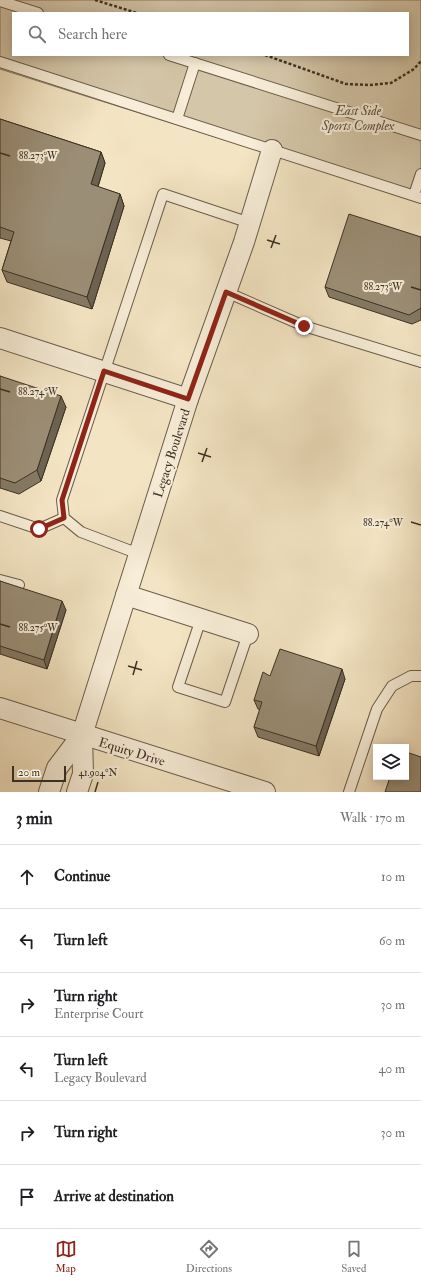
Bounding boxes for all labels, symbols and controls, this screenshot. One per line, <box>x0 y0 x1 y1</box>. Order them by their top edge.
search box <box>12 12 409 56</box>
icon: search <box>26 23 48 45</box>
text: Search here <box>58 25 127 44</box>
park label: East Side Sports Complex <box>321 103 395 134</box>
text: 88.273°W <box>19 150 58 162</box>
text: 88.273°W <box>364 281 403 293</box>
route end <box>295 317 313 335</box>
text: 88.274°W <box>18 386 59 398</box>
street label: Legacy Boulevard <box>150 406 195 500</box>
text: 88.274°W <box>363 517 404 529</box>
route start <box>30 520 48 538</box>
text: 88.275°W <box>18 622 58 634</box>
street label: Equity Drive <box>96 734 167 771</box>
map controls <box>373 744 409 780</box>
button: layers <box>373 744 409 780</box>
scale bar <box>12 764 66 783</box>
text: 20 m <box>18 766 40 779</box>
text: 41.904°N <box>79 767 118 779</box>
text: 3 min <box>16 808 53 829</box>
text: Walk · 170 m <box>340 810 405 826</box>
icon: ahead <box>16 866 38 888</box>
text: Continue <box>54 867 110 886</box>
text: 10 m <box>381 869 405 885</box>
icon: left <box>16 930 38 952</box>
text: Turn left <box>54 931 108 950</box>
text: 60 m <box>379 933 405 949</box>
text: Turn right <box>54 987 117 1006</box>
icon: right <box>16 994 38 1016</box>
text: 30 m <box>381 997 405 1013</box>
text: Enterprise Court <box>54 1006 144 1022</box>
text: Turn left <box>54 1051 108 1070</box>
icon: left <box>16 1058 38 1080</box>
text: 40 m <box>379 1061 405 1077</box>
text: Legacy Boulevard <box>54 1070 147 1086</box>
icon: right <box>16 1122 38 1144</box>
text: Turn right <box>54 1123 117 1142</box>
text: 30 m <box>381 1125 405 1141</box>
icon: arrive <box>16 1186 38 1208</box>
text: Arrive at destination <box>54 1187 174 1206</box>
tab: Map <box>55 1238 77 1275</box>
tab: Directions <box>186 1238 232 1275</box>
tab: Saved <box>341 1238 366 1275</box>

